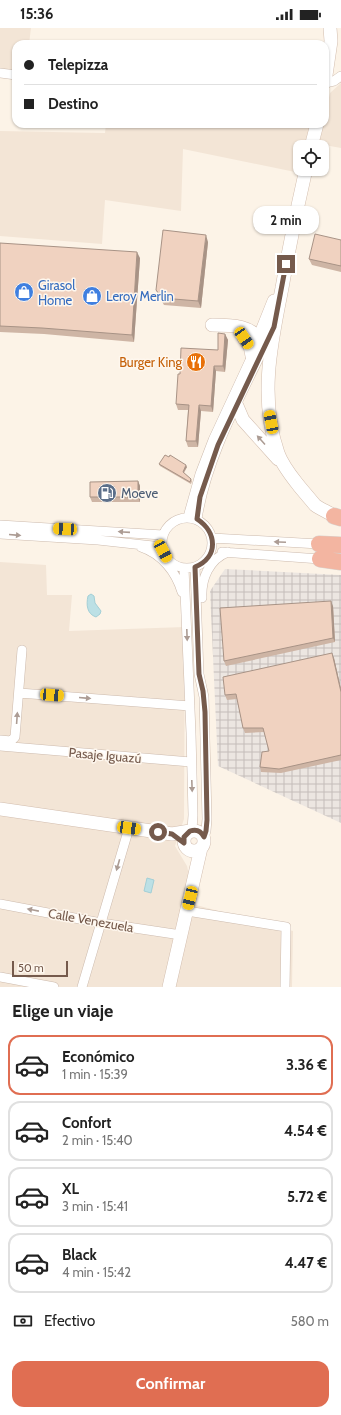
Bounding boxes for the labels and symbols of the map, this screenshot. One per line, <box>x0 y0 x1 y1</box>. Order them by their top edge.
callout: 2 min <box>253 206 319 234</box>
route end <box>277 255 295 273</box>
place label: Girasol Home <box>38 277 75 308</box>
shop icon: Girasol Home <box>13 281 35 303</box>
shop icon: Leroy Merlin <box>81 285 103 307</box>
place label: Leroy Merlin <box>106 288 174 304</box>
car <box>232 325 256 351</box>
restaurant icon: Burger King <box>185 351 207 373</box>
place label: Burger King <box>119 354 183 370</box>
car <box>263 409 279 435</box>
one-way arrow <box>257 435 266 446</box>
fuel station icon: Moeve <box>96 482 118 504</box>
place label: Moeve <box>121 485 158 501</box>
car <box>53 522 77 536</box>
one-way arrow <box>118 529 130 536</box>
one-way arrow <box>9 532 21 538</box>
car <box>152 538 174 564</box>
one-way arrow <box>274 539 286 546</box>
one-way arrow <box>184 629 190 642</box>
car <box>40 688 64 702</box>
one-way arrow <box>79 694 91 701</box>
one-way arrow <box>13 712 20 724</box>
street label: Pasaje Iguazú <box>68 744 142 767</box>
one-way arrow <box>189 780 195 793</box>
car <box>116 820 142 836</box>
route start <box>149 823 167 841</box>
one-way arrow <box>115 859 121 871</box>
car <box>181 885 199 911</box>
street label: Calle Venezuela <box>47 905 136 936</box>
one-way arrow <box>26 906 39 912</box>
scale bar <box>12 959 68 978</box>

